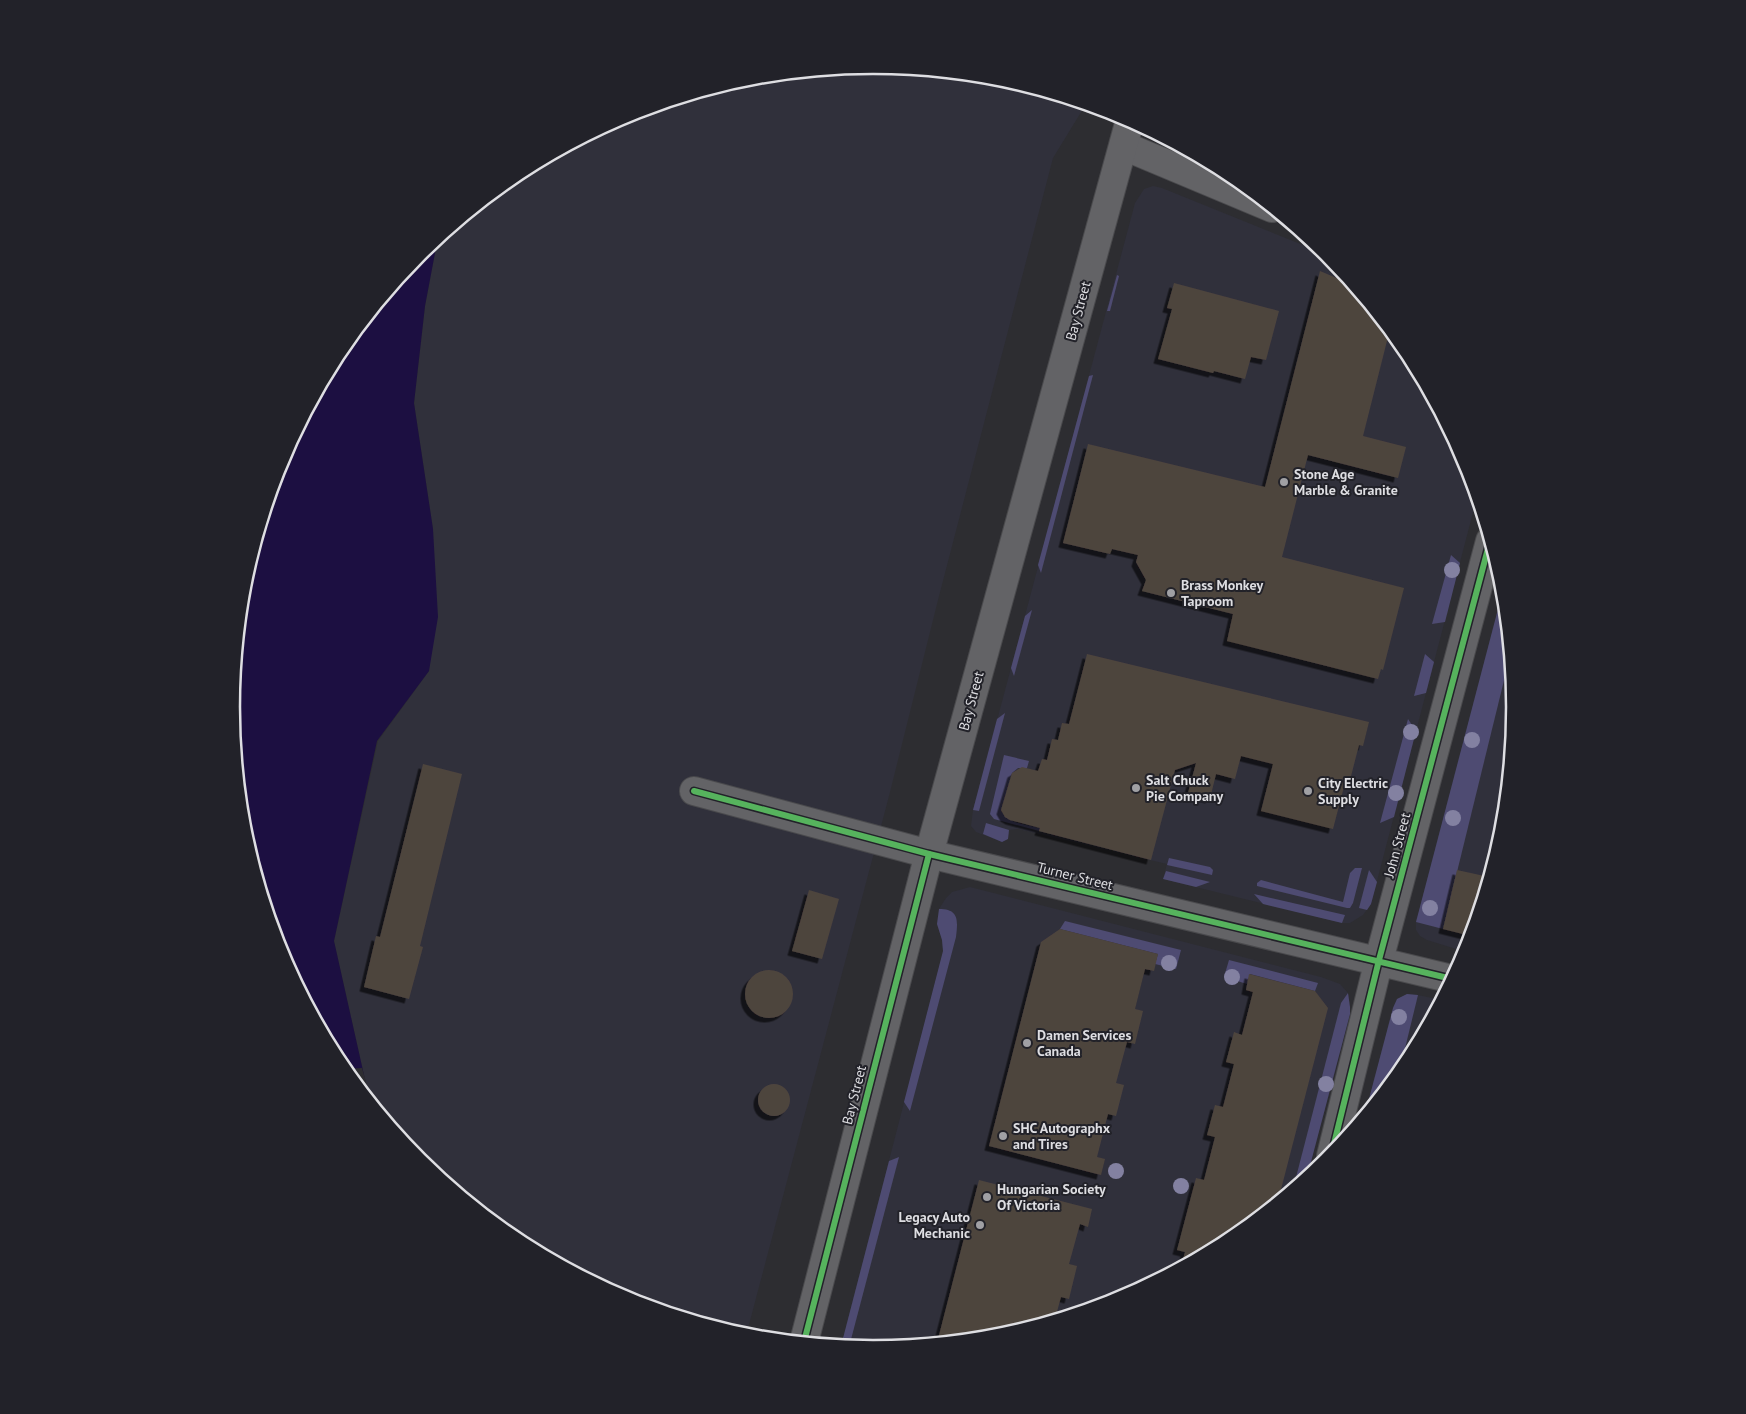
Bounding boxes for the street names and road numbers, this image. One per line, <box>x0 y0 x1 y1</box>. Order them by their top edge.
street label: Bay Street <box>1061 279 1095 343</box>
street label: Bay Street <box>954 669 988 733</box>
street label: John Street <box>1379 810 1414 880</box>
street label: Turner Street <box>1035 858 1115 894</box>
street label: Bay Street <box>838 1063 870 1127</box>

